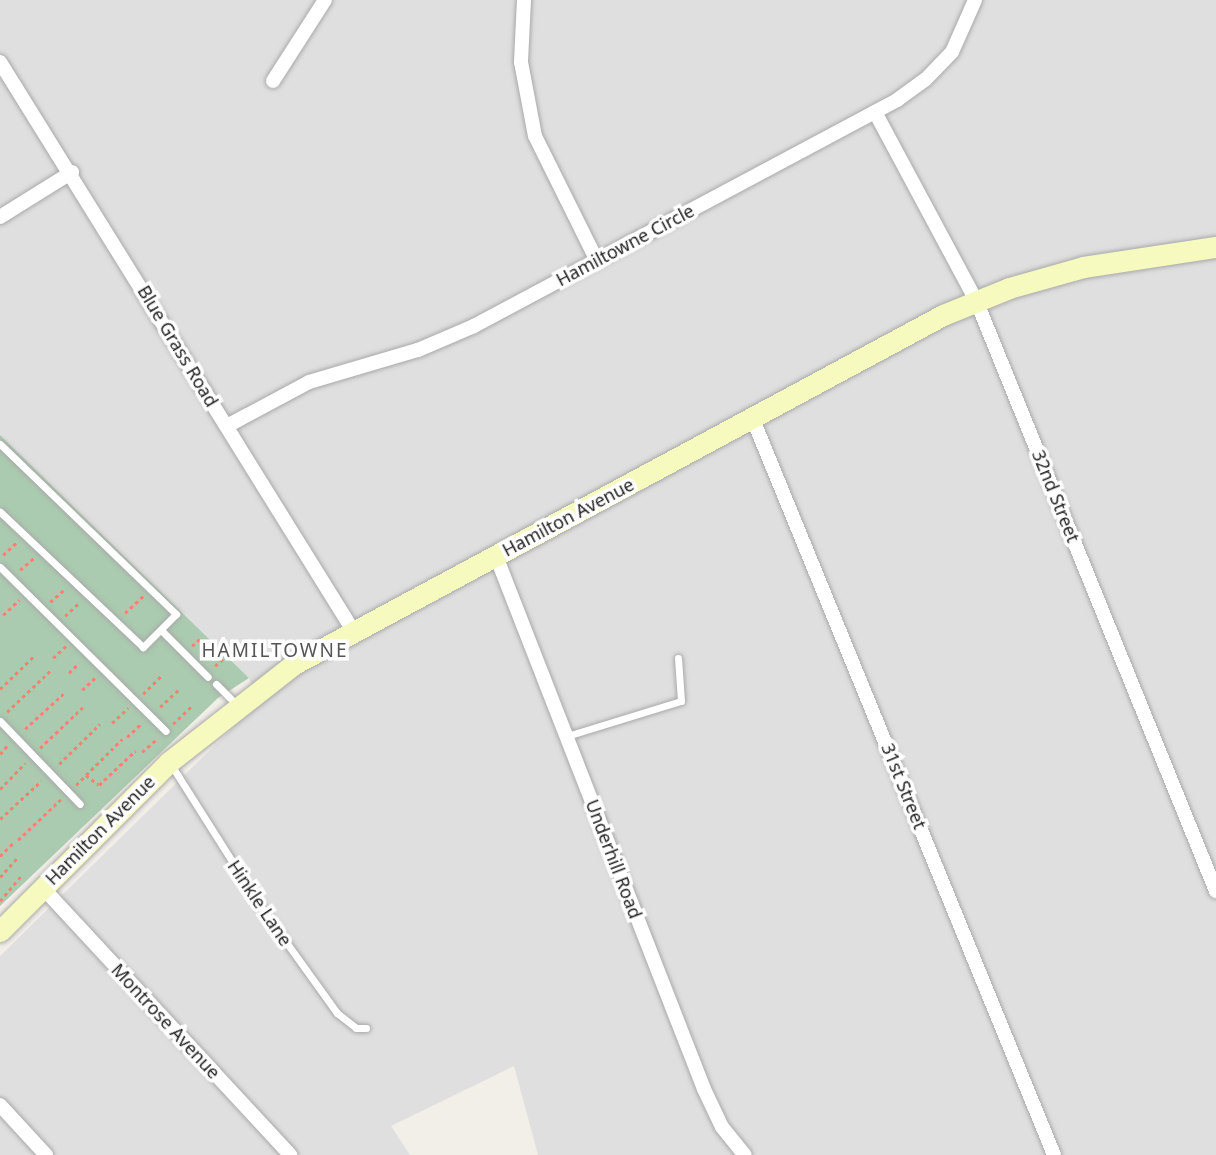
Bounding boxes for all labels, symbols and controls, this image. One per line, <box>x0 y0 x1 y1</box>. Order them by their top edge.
street label: Hamiltowne Circle <box>552 199 698 291</box>
street label: Blue Grass Road <box>133 281 223 411</box>
street label: 32nd Street <box>1028 447 1084 545</box>
street label: Hamilton Avenue <box>498 473 638 561</box>
district label: HAMILTOWNE <box>203 640 347 662</box>
street label: 31st Street <box>877 740 931 832</box>
street label: Hamilton Avenue <box>41 771 159 889</box>
street label: Underhill Road <box>581 796 647 922</box>
street label: Hinkle Lane <box>223 856 297 950</box>
street label: Montrose Avenue <box>107 959 225 1083</box>

